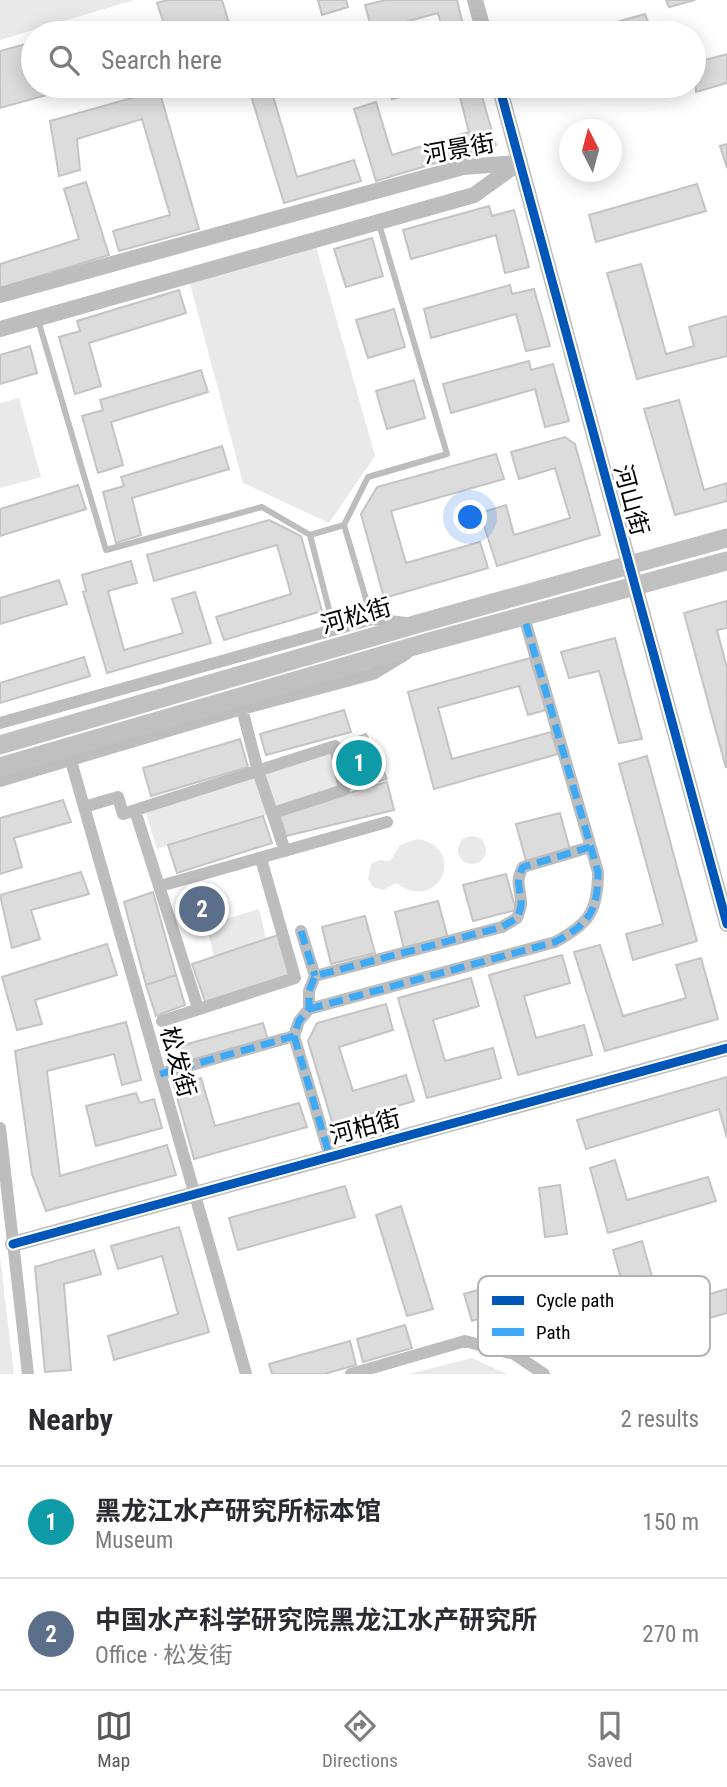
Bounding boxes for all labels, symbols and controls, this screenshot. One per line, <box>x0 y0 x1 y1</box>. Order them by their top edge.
search box <box>21 21 706 98</box>
icon: search <box>45 41 83 79</box>
text: Search here <box>101 45 222 75</box>
north arrow <box>559 119 622 182</box>
street label: 河景街 <box>421 129 497 169</box>
street label: 河山街 <box>608 462 654 538</box>
your location <box>453 500 487 534</box>
street label: 河松街 <box>318 593 394 639</box>
pin: 1 <box>336 737 382 789</box>
pin: 2 <box>179 883 225 935</box>
street label: 松发街 <box>155 1024 201 1100</box>
street label: 河柏街 <box>327 1104 403 1150</box>
legend <box>478 1276 710 1356</box>
text: Cycle path <box>536 1289 614 1312</box>
text: Path <box>536 1321 570 1344</box>
text: Nearby <box>28 1402 113 1437</box>
text: 2 results <box>621 1406 699 1433</box>
text: 黑龙江水产研究所标本馆 <box>95 1496 381 1526</box>
text: 1 <box>45 1509 57 1536</box>
text: 150 m <box>642 1509 699 1536</box>
text: Museum <box>95 1527 173 1554</box>
text: 中国水产科学研究院黑龙江水产研究所 <box>95 1605 537 1635</box>
text: 2 <box>45 1621 57 1648</box>
text: 270 m <box>642 1621 699 1648</box>
text: Office · 松发街 <box>95 1642 233 1669</box>
tab: Map <box>95 1707 133 1772</box>
tab: Directions <box>322 1707 398 1772</box>
tab: Saved <box>587 1707 632 1772</box>

